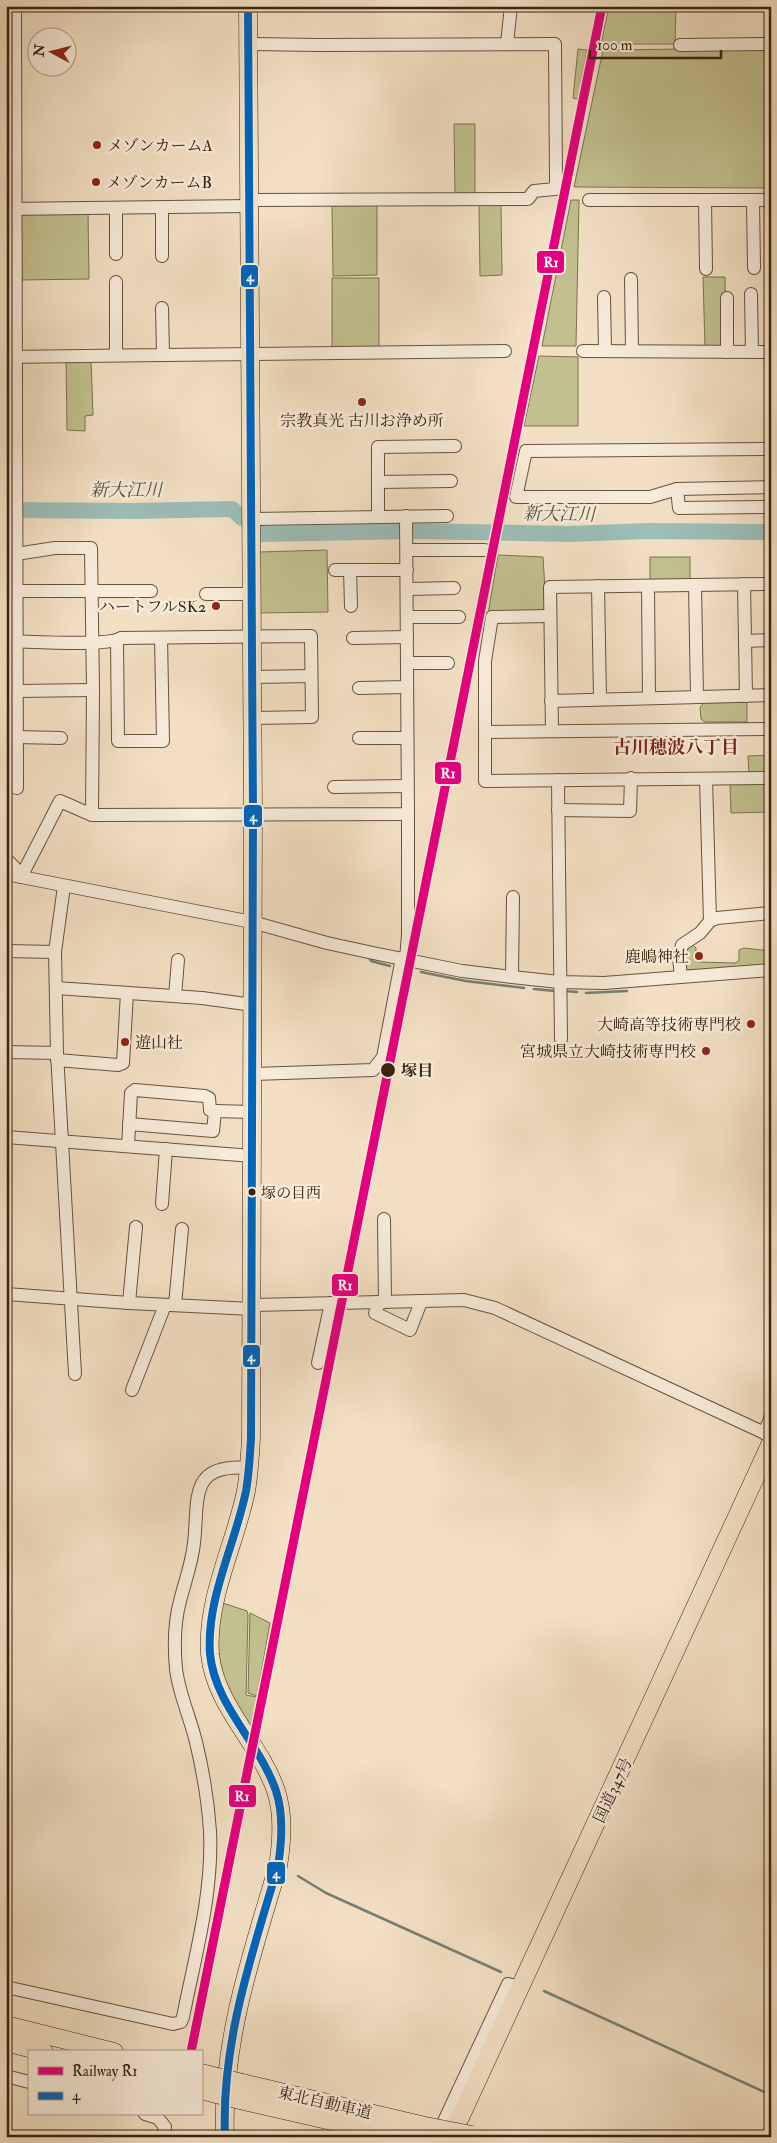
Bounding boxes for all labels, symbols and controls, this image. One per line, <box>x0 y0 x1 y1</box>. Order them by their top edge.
north arrow <box>28 28 78 78</box>
scale bar <box>590 28 721 60</box>
text: 100 m <box>597 36 633 55</box>
text: N <box>30 43 49 59</box>
place label: メゾンカームA <box>107 136 213 156</box>
marker: メゾンカームA <box>91 139 103 151</box>
place label: メゾンカームB <box>106 173 212 193</box>
marker: メゾンカームB <box>90 176 102 188</box>
line badge: R1 <box>536 250 565 274</box>
text: R1 <box>543 254 559 271</box>
line badge: 4 <box>240 264 259 288</box>
text: 4 <box>245 268 255 285</box>
marker: 宗教真光 古川お浄め所 <box>356 396 368 408</box>
place label: 宗教真光 古川お浄め所 <box>280 411 444 431</box>
water label: 新大江川 <box>90 479 164 502</box>
water label: 新大江川 <box>523 502 597 527</box>
place label: ハートフルSK2 <box>99 597 206 617</box>
marker: ハートフルSK2 <box>210 600 222 612</box>
district label: 古川穂波八丁目 <box>613 736 739 759</box>
line badge: R1 <box>434 761 462 785</box>
text: R1 <box>440 765 456 782</box>
line badge: 4 <box>243 804 263 828</box>
text: 4 <box>248 808 258 825</box>
place label: 鹿嶋神社 <box>625 947 689 967</box>
marker: 鹿嶋神社 <box>693 950 705 962</box>
place label: 大崎高等技術専門校 <box>597 1015 741 1035</box>
marker: 大崎高等技術専門校 <box>745 1018 757 1030</box>
place label: 遊山社 <box>135 1033 183 1053</box>
marker: 遊山社 <box>119 1036 131 1048</box>
place label: 宮城県立大崎技術専門校 <box>520 1042 696 1062</box>
marker: 宮城県立大崎技術専門校 <box>700 1045 712 1057</box>
marker: 塚目 <box>379 1061 397 1079</box>
place label: 塚目 <box>401 1061 433 1081</box>
place label: 塚の目西 <box>261 1184 321 1203</box>
marker: 塚の目西 <box>247 1187 257 1197</box>
line badge: R1 <box>331 1273 359 1297</box>
text: R1 <box>337 1277 353 1294</box>
line badge: 4 <box>242 1344 261 1368</box>
text: 4 <box>246 1348 256 1365</box>
street label: 国道347号 <box>589 1755 637 1826</box>
line badge: R1 <box>228 1784 257 1808</box>
text: R1 <box>234 1788 250 1805</box>
line badge: 4 <box>266 1861 286 1885</box>
text: 4 <box>271 1865 281 1882</box>
legend <box>28 2050 202 2116</box>
text: Railway R1 <box>72 2062 138 2081</box>
street label: 東北自動車道 <box>276 2082 374 2124</box>
text: 4 <box>72 2086 81 2105</box>

